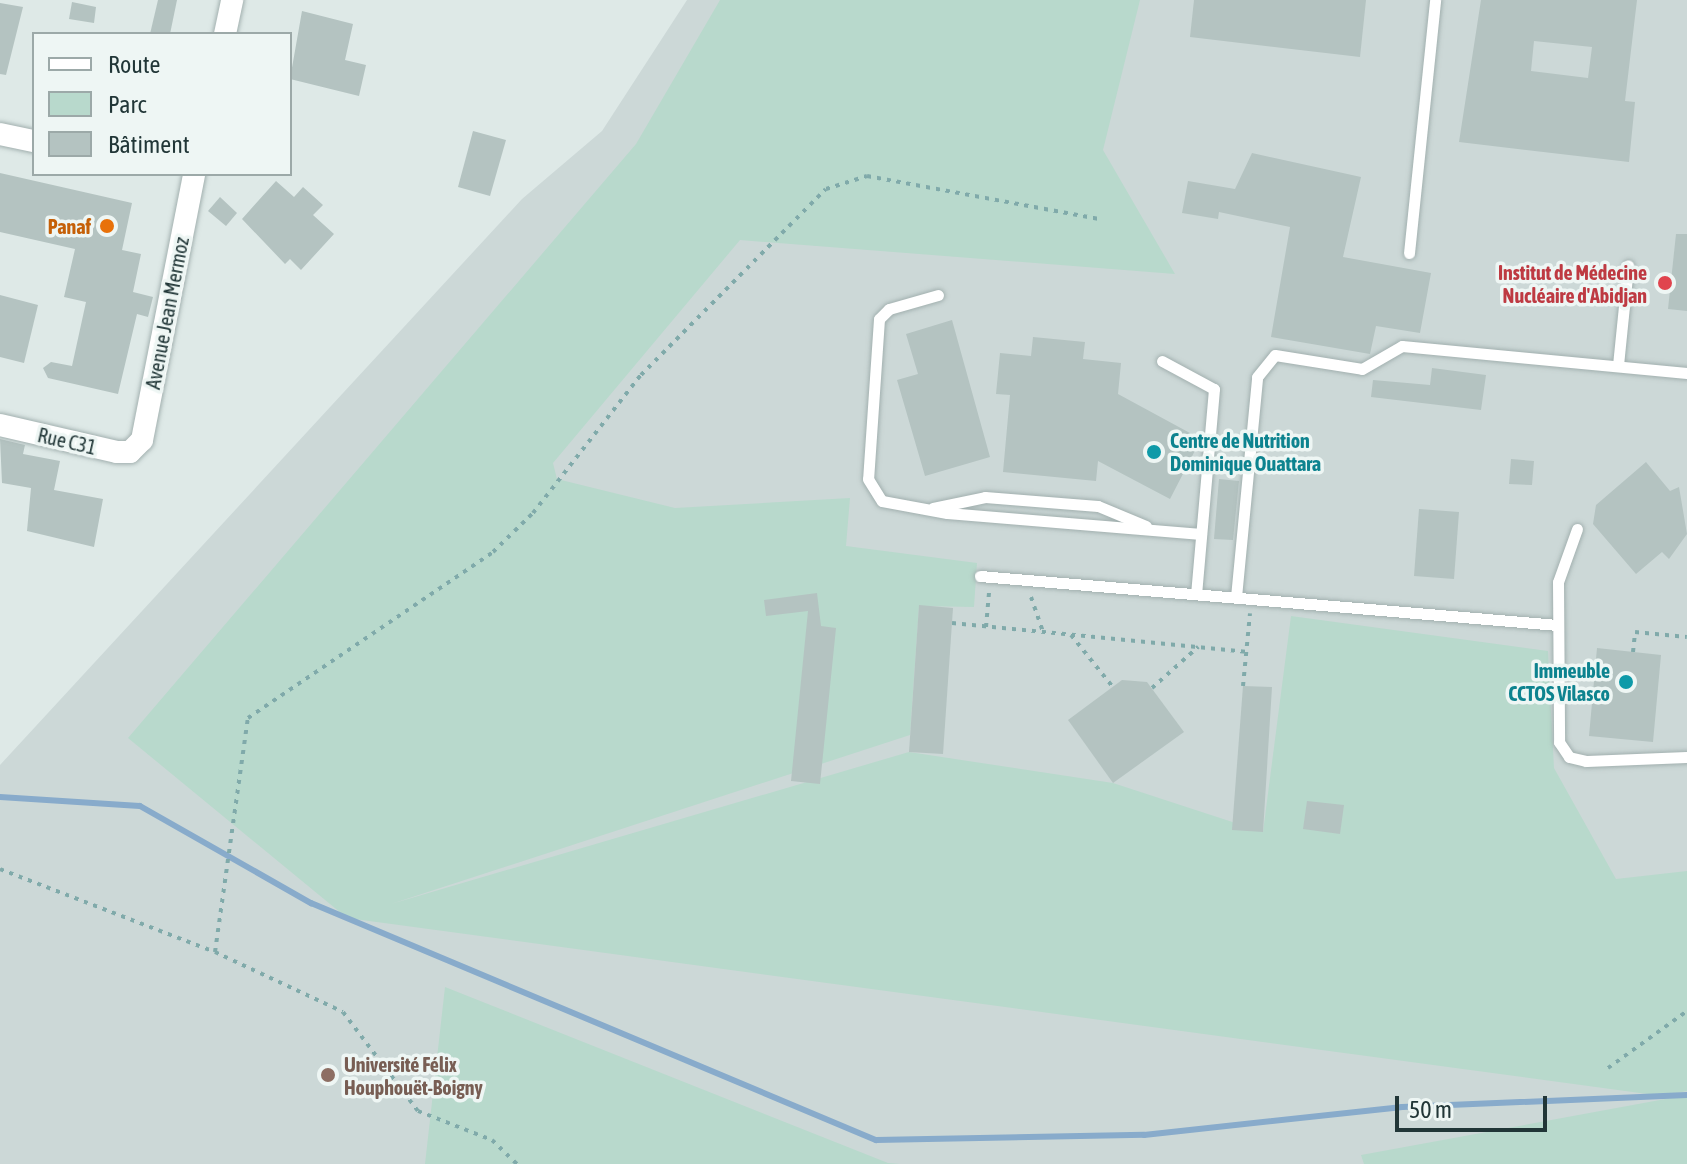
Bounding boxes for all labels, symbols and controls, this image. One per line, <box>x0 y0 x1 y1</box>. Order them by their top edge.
legend <box>32 32 292 176</box>
text: Route <box>108 51 160 78</box>
text: Parc <box>108 91 146 118</box>
text: Bâtiment <box>108 131 190 158</box>
place label: Panaf <box>48 214 91 238</box>
marker: Panaf <box>98 217 116 235</box>
street label: Avenue Jean Mermoz <box>140 235 194 391</box>
place label: Institut de Médecine Nucléaire d'Abidjan <box>1498 260 1647 307</box>
marker: Institut de Médecine Nucléaire d'Abidjan <box>1654 272 1676 294</box>
street label: Rue C31 <box>35 423 99 459</box>
place label: Centre de Nutrition Dominique Ouattara <box>1170 428 1321 475</box>
marker: Centre de Nutrition Dominique Ouattara <box>1145 443 1163 461</box>
place label: Immeuble CCTOS Vilasco <box>1508 658 1610 705</box>
marker: Immeuble CCTOS Vilasco <box>1617 673 1635 691</box>
place label: Université Félix Houphouët-Boigny <box>344 1052 483 1099</box>
marker: Université Félix Houphouët-Boigny <box>319 1066 337 1084</box>
scale bar <box>1399 1080 1551 1130</box>
text: 50 m <box>1409 1096 1452 1123</box>

